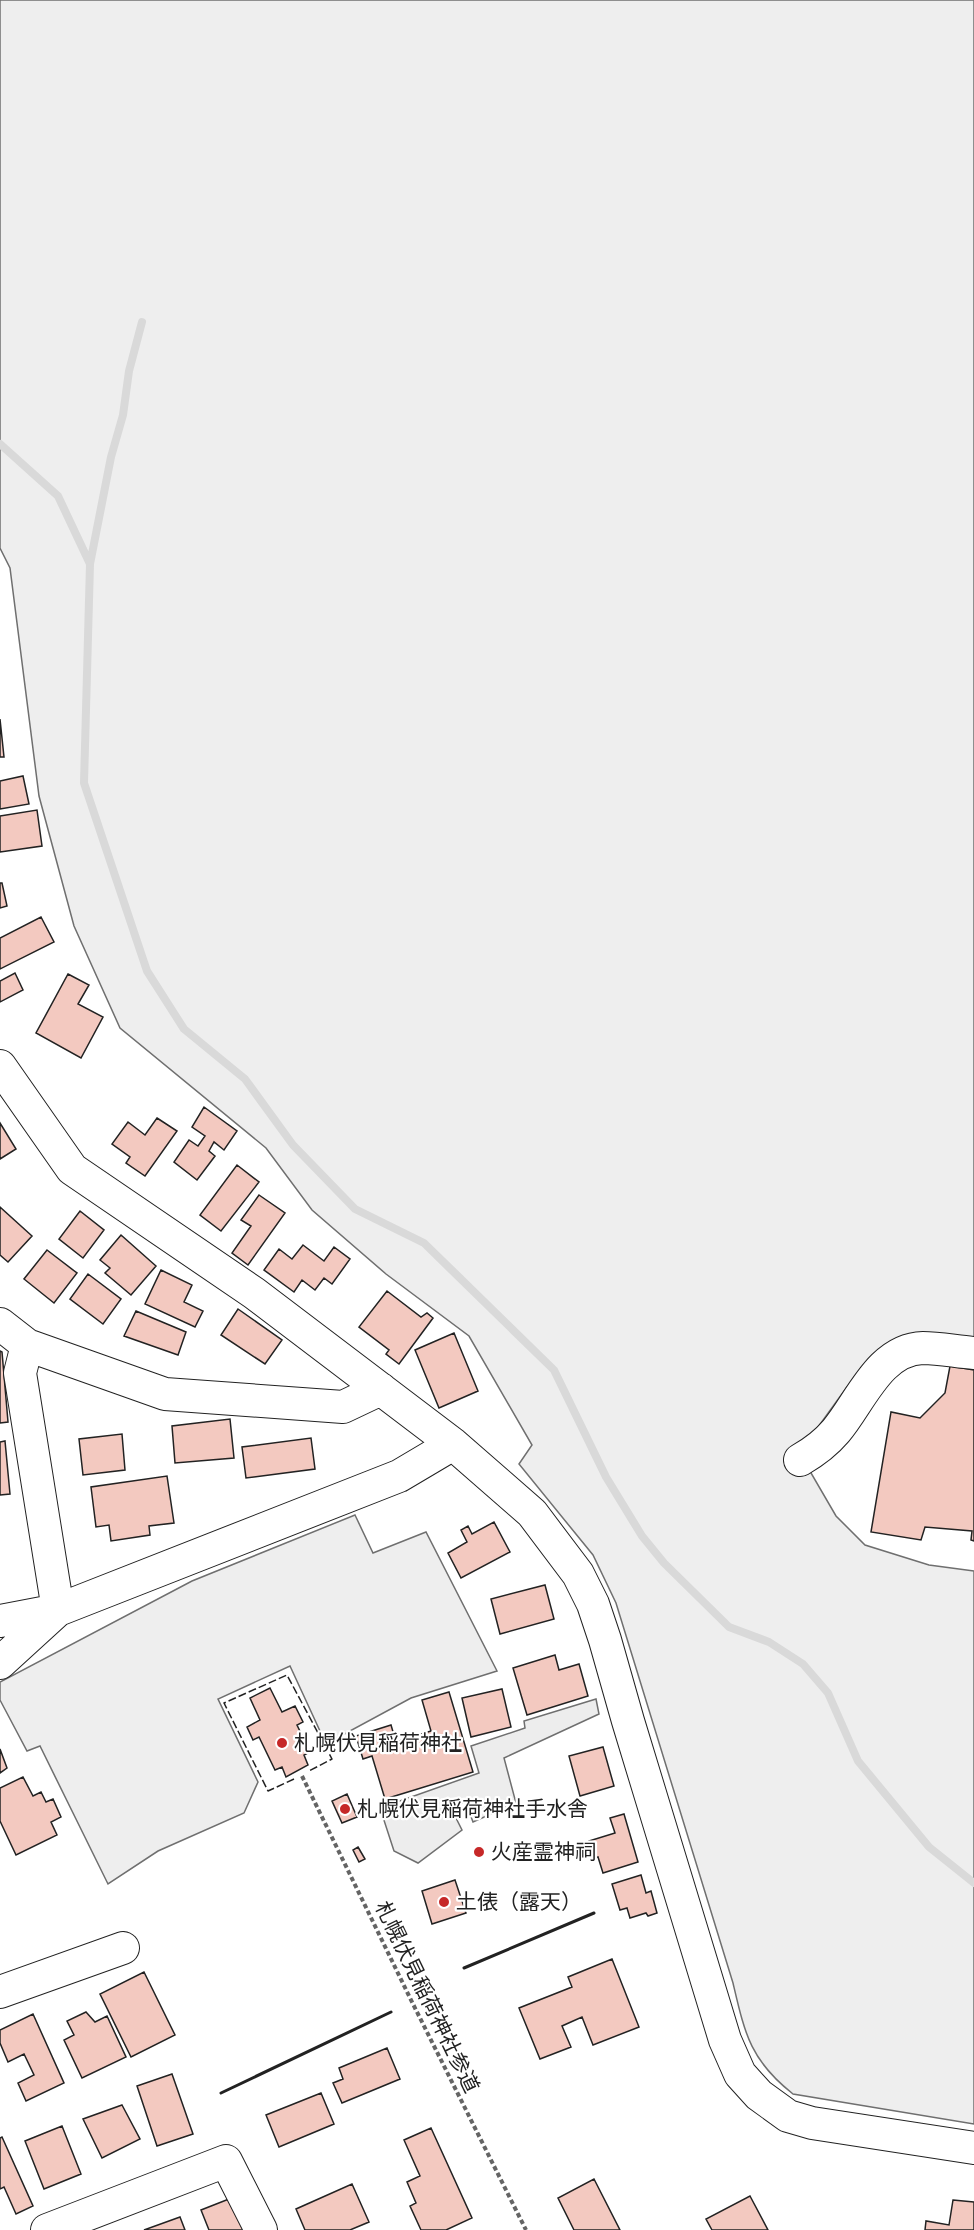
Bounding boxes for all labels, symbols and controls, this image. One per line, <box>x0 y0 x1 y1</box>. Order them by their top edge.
place label: 札幌伏見稲荷神社 <box>294 1729 462 1757</box>
marker: 札幌伏見稲荷神社 <box>275 1736 289 1750</box>
place label: 札幌伏見稲荷神社手水舎 <box>357 1795 588 1823</box>
marker: 札幌伏見稲荷神社手水舎 <box>338 1802 352 1816</box>
place label: 火産霊神祠 <box>491 1838 596 1866</box>
marker: 火産霊神祠 <box>472 1845 486 1859</box>
place label: 土俵（露天） <box>456 1888 582 1916</box>
marker: 土俵（露天） <box>437 1895 451 1909</box>
street label: 札幌伏見稲荷神社参道 <box>368 1896 486 2098</box>

